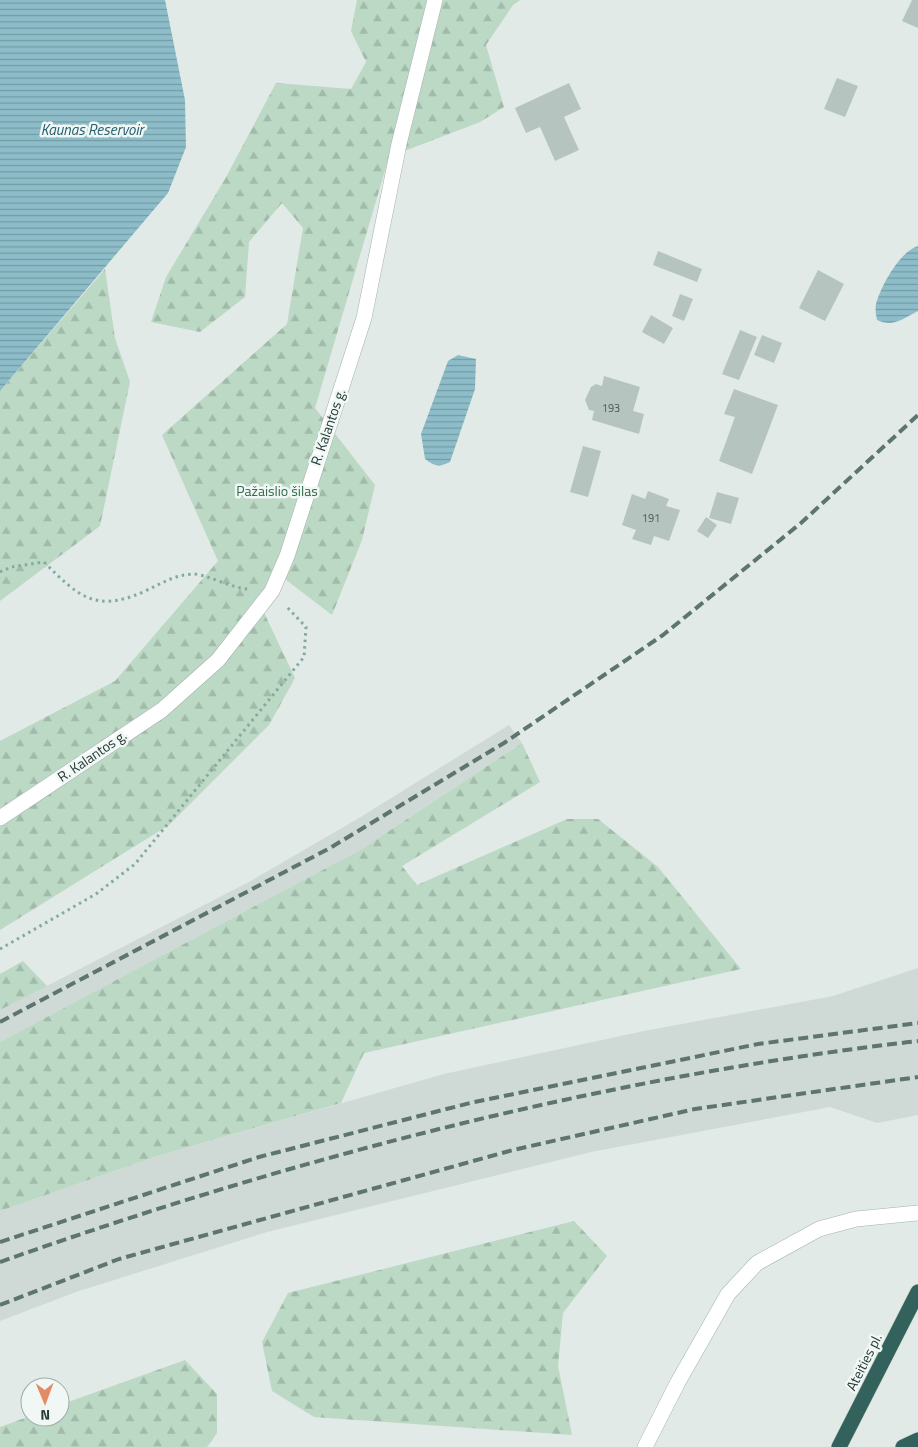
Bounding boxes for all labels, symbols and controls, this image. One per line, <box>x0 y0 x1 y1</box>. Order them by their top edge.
water label: Kaunas Reservoir <box>41 118 145 141</box>
street label: R. Kalantos g. <box>305 386 350 468</box>
house number: 193 <box>602 400 620 416</box>
park label: Pažaislio šilas <box>236 480 318 501</box>
house number: 191 <box>642 510 660 526</box>
street label: R. Kalantos g. <box>53 725 131 787</box>
street label: Ateities pl. <box>840 1330 887 1394</box>
north arrow <box>20 1377 70 1427</box>
text: N <box>40 1405 50 1426</box>

